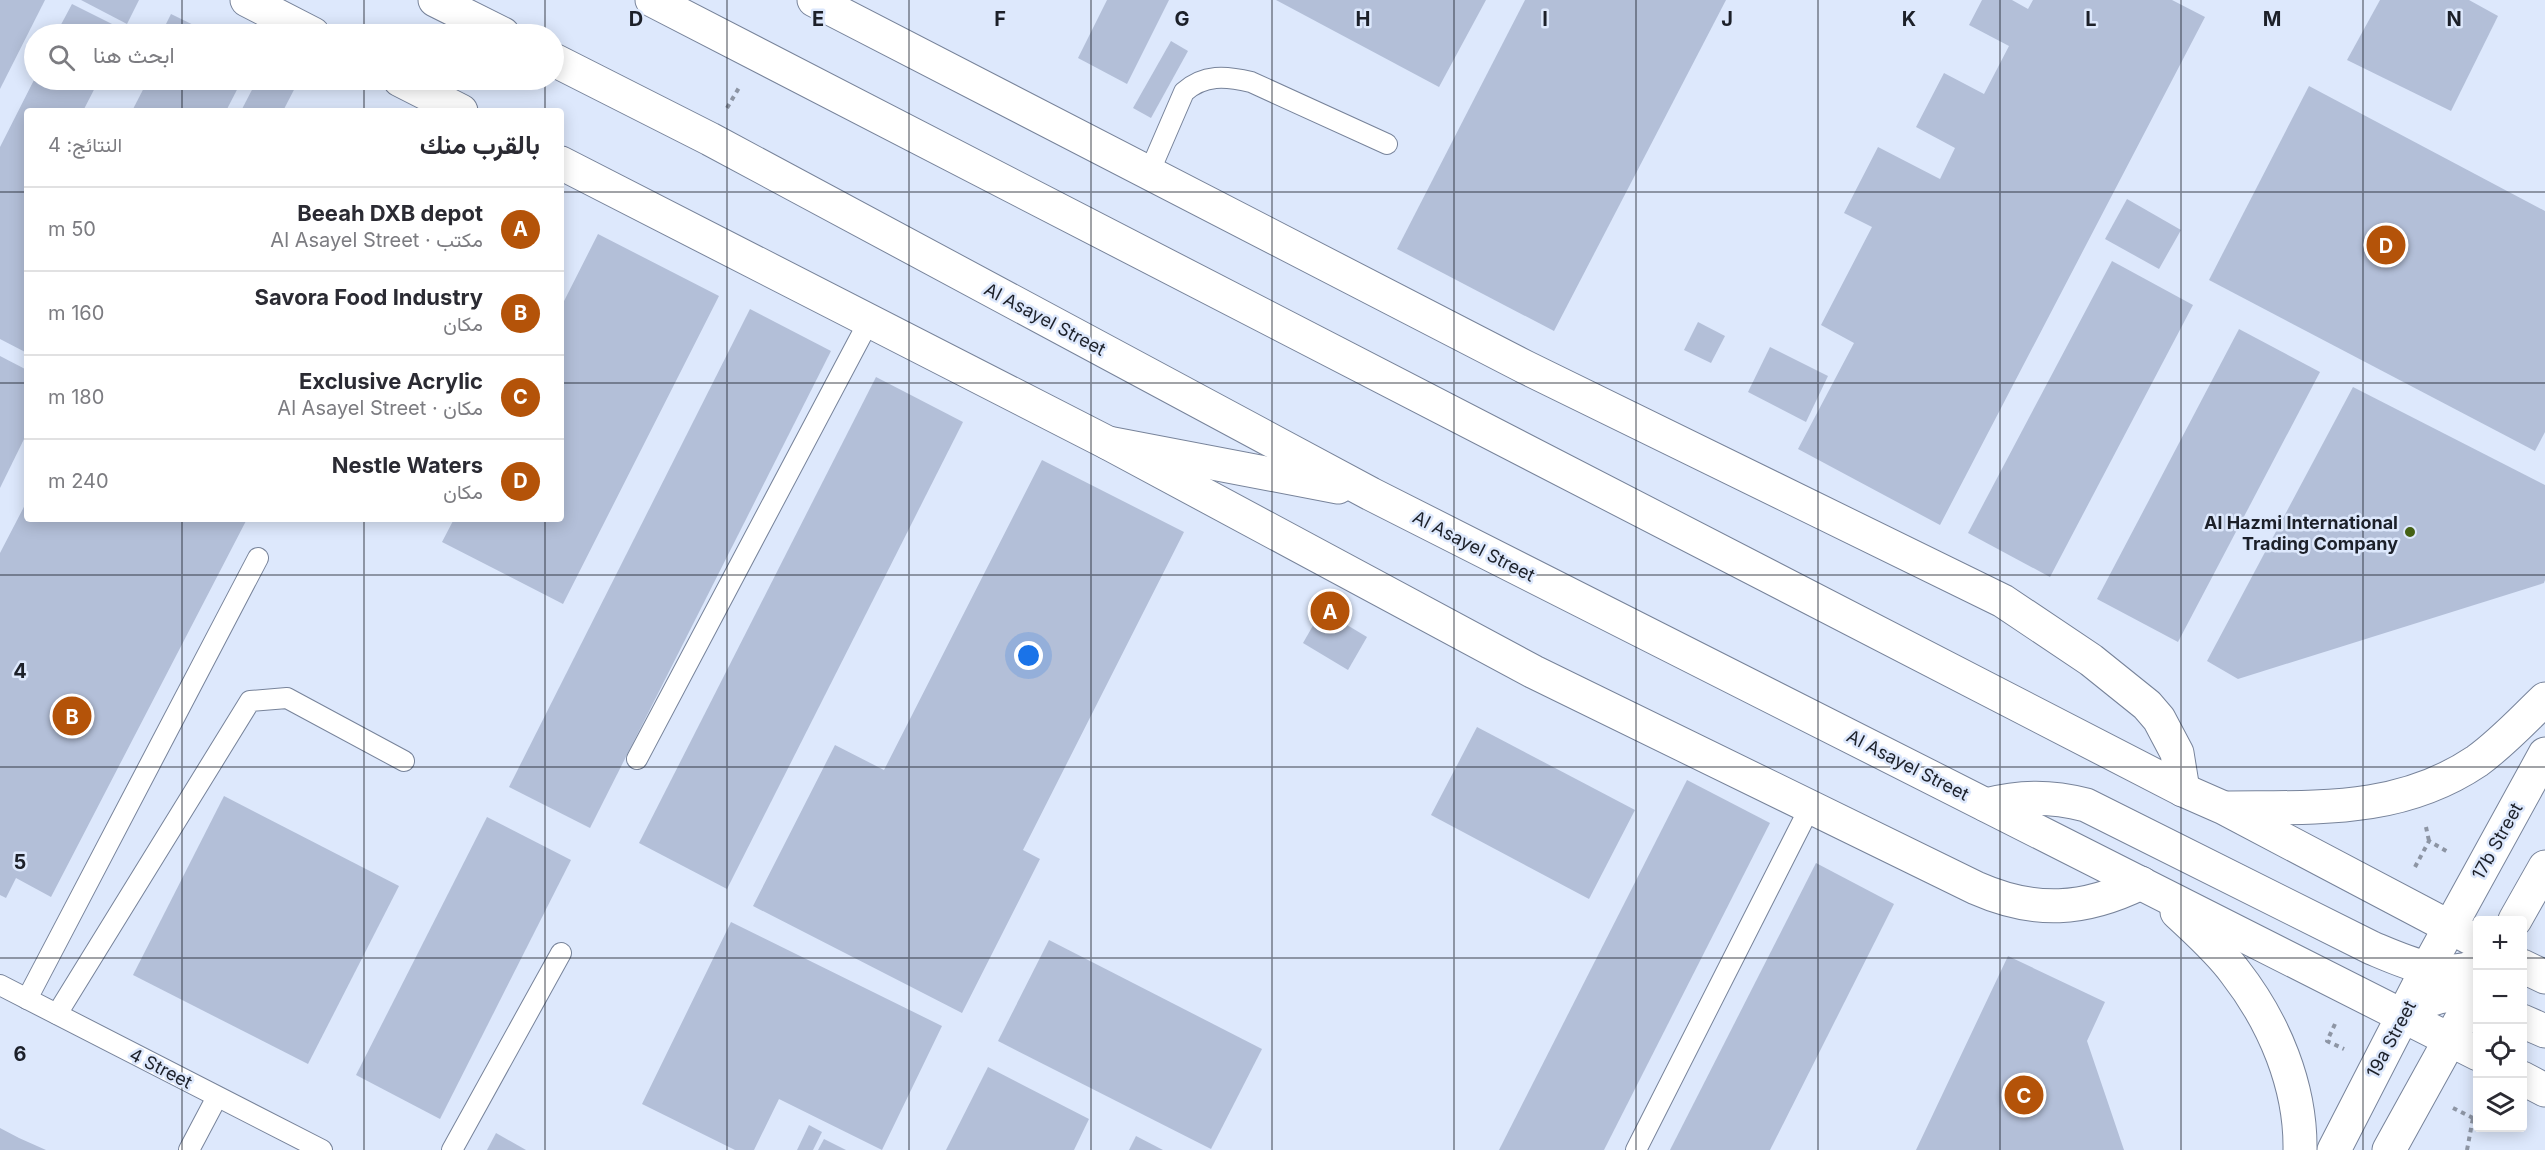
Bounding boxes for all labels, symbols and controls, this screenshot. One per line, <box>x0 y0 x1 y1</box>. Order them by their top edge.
text: D <box>629 7 643 31</box>
text: E <box>812 7 824 31</box>
text: F <box>994 7 1006 31</box>
text: G <box>1174 7 1190 31</box>
text: H <box>1356 7 1370 31</box>
text: I <box>1542 7 1548 31</box>
text: J <box>1721 7 1733 31</box>
text: K <box>1902 7 1916 31</box>
text: L <box>2085 7 2097 31</box>
text: M <box>2263 7 2281 31</box>
text: N <box>2446 7 2462 31</box>
search box <box>24 24 564 90</box>
icon: search <box>45 41 78 74</box>
text: ابحث هنا <box>93 42 175 68</box>
text: بالقرب منك <box>420 129 540 160</box>
text: النتائج: 4 <box>48 133 122 157</box>
text: Beeah DXB depot <box>297 200 483 226</box>
text: 50 m <box>48 217 96 241</box>
text: A <box>513 217 528 241</box>
pin: D <box>2366 222 2406 268</box>
text: مكتب · Al Asayel Street <box>270 228 483 252</box>
street label: Al Asayel Street <box>981 278 1109 360</box>
text: Savora Food Industry <box>255 284 483 310</box>
text: 160 m <box>48 301 104 325</box>
text: B <box>514 301 527 325</box>
text: مكان <box>443 312 483 336</box>
text: Exclusive Acrylic <box>299 368 483 394</box>
text: 180 m <box>48 385 104 409</box>
text: C <box>513 385 528 409</box>
text: مكان · Al Asayel Street <box>277 396 483 420</box>
text: Nestle Waters <box>332 452 483 478</box>
text: 240 m <box>48 469 109 493</box>
text: D <box>513 469 528 493</box>
text: مكان <box>443 480 483 504</box>
street label: Al Asayel Street <box>1410 506 1539 586</box>
place label: Al Hazmi International Trading Company <box>2204 512 2398 554</box>
marker: Al Hazmi International Trading Company <box>2403 525 2417 539</box>
pin: A <box>1310 588 1350 634</box>
your location <box>1014 641 1043 670</box>
text: 4 <box>13 659 27 683</box>
pin: B <box>52 694 92 738</box>
street label: Al Asayel Street <box>1844 725 1973 805</box>
street label: 17b Street <box>2467 799 2527 883</box>
text: 5 <box>14 850 26 874</box>
map controls <box>2473 916 2527 1132</box>
button: + <box>2473 916 2527 970</box>
button: − <box>2473 970 2527 1024</box>
street label: 19a Street <box>2362 997 2420 1081</box>
button: locate <box>2473 1024 2527 1078</box>
text: 6 <box>14 1042 27 1066</box>
street label: 4 Street <box>126 1043 196 1093</box>
pin: C <box>2004 1072 2044 1118</box>
button: layers <box>2473 1078 2527 1132</box>

